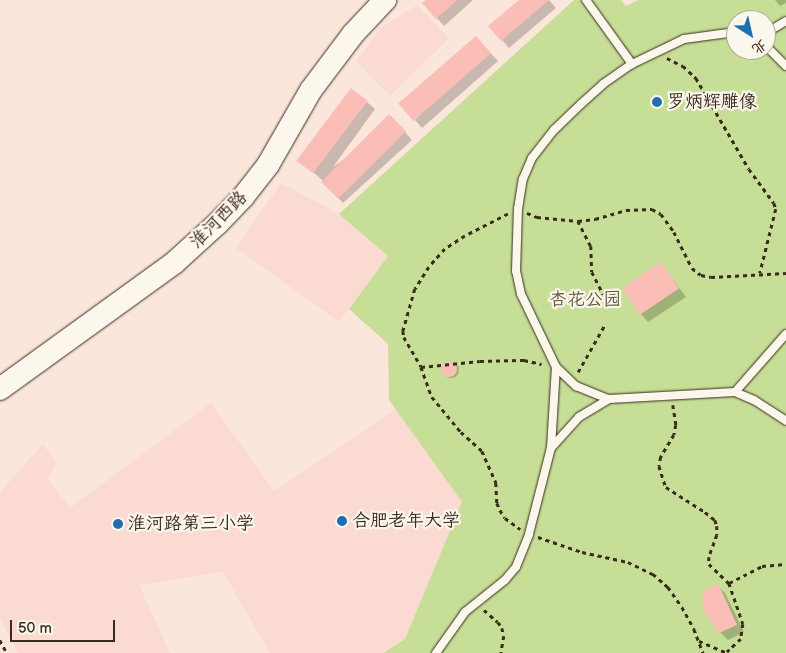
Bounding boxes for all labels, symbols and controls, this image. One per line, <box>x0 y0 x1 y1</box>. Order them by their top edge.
north arrow <box>726 10 776 60</box>
text: 北 <box>749 36 770 58</box>
place label: 罗炳辉雕像 <box>667 91 757 113</box>
marker: 罗炳辉雕像 <box>651 96 663 108</box>
street label: 淮河西路 <box>186 187 252 253</box>
park label: 杏花公园 <box>549 289 621 311</box>
place label: 合肥老年大学 <box>352 510 460 532</box>
place label: 淮河路第三小学 <box>128 513 254 535</box>
marker: 合肥老年大学 <box>336 515 348 527</box>
marker: 淮河路第三小学 <box>112 518 124 530</box>
scale bar <box>12 610 118 642</box>
text: 50 m <box>18 619 52 638</box>

